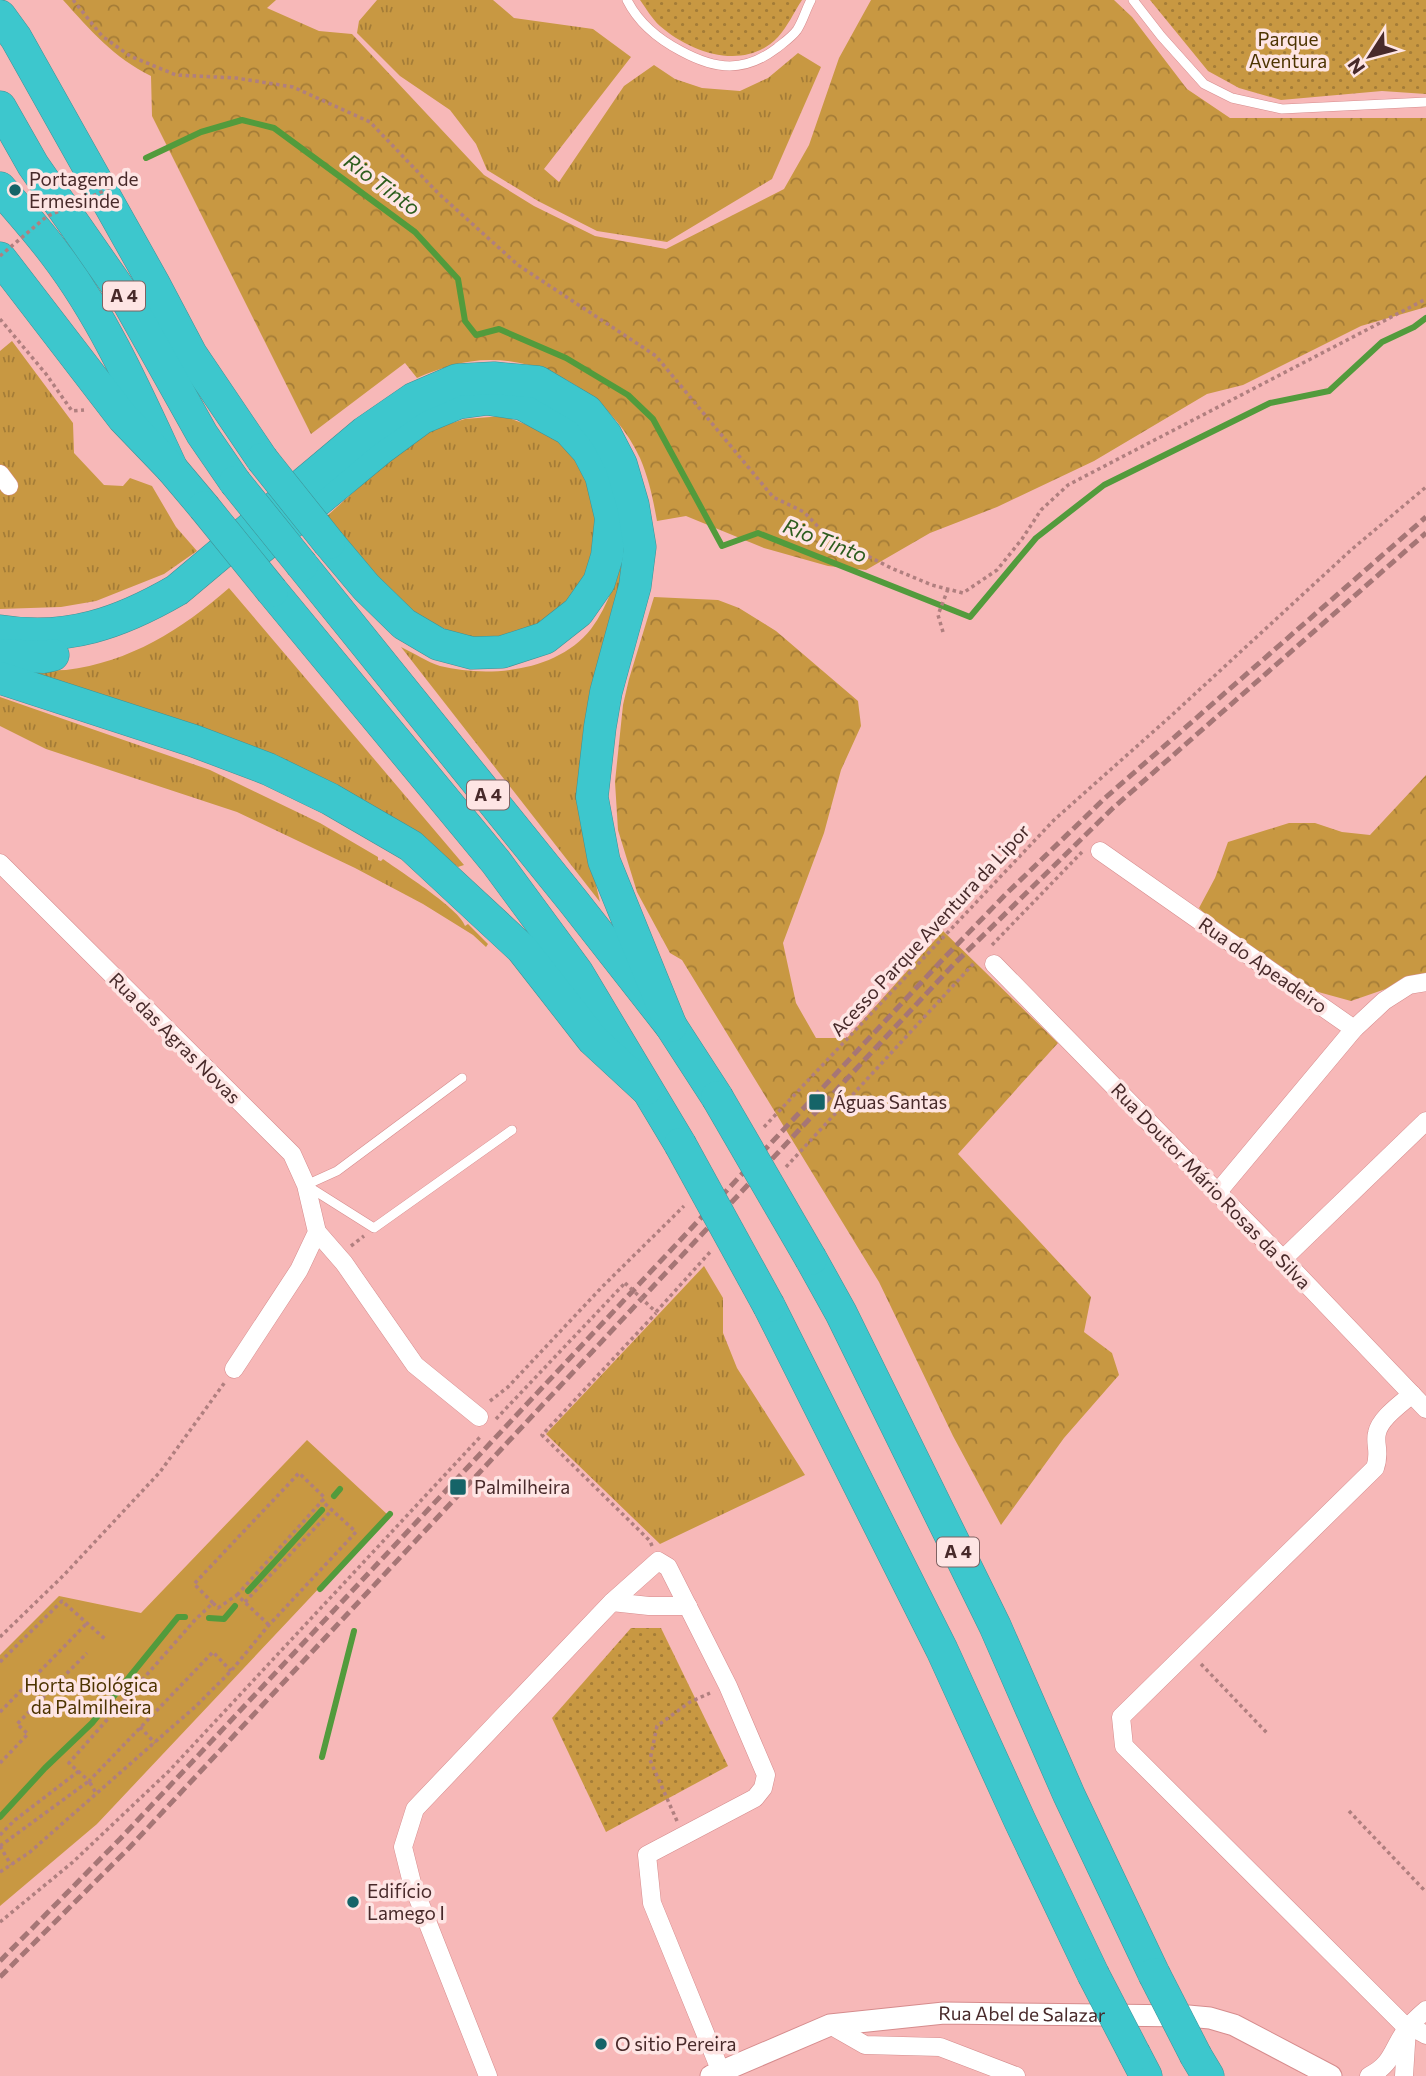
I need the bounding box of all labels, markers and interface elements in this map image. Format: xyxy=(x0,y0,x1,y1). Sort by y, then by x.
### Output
north arrow xyxy=(1335,21,1405,91)
park label: Parque Aventura xyxy=(1249,27,1327,72)
text: N xyxy=(1342,54,1369,79)
water label: Rio Tinto xyxy=(340,148,426,220)
place label: Portagem de Ermesinde xyxy=(29,167,139,212)
marker: Portagem de Ermesinde xyxy=(7,182,23,198)
road number: A 4 xyxy=(103,282,145,310)
water label: Rio Tinto xyxy=(780,512,871,567)
road number: A 4 xyxy=(467,780,509,810)
street label: Acesso Parque Aventura da Lipor xyxy=(825,819,1034,1040)
street label: Rua do Apeadeiro xyxy=(1195,912,1332,1017)
street label: Rua das Agras Novas xyxy=(105,967,246,1108)
street label: Rua Doutor Mário Rosas da Silva xyxy=(1107,1078,1316,1293)
place label: Águas Santas xyxy=(833,1090,947,1113)
marker: Águas Santas xyxy=(807,1092,827,1112)
place label: Palmilheira xyxy=(474,1475,570,1498)
marker: Palmilheira xyxy=(448,1477,468,1497)
road number: A 4 xyxy=(937,1538,979,1567)
park label: Horta Biológica da Palmilheira xyxy=(24,1673,158,1718)
place label: Edifício Lamego I xyxy=(367,1879,445,1924)
marker: Edifício Lamego I xyxy=(345,1894,361,1910)
street label: Rua Abel de Salazar xyxy=(938,2001,1106,2026)
place label: O sitio Pereira xyxy=(615,2032,736,2055)
marker: O sitio Pereira xyxy=(593,2036,609,2052)

